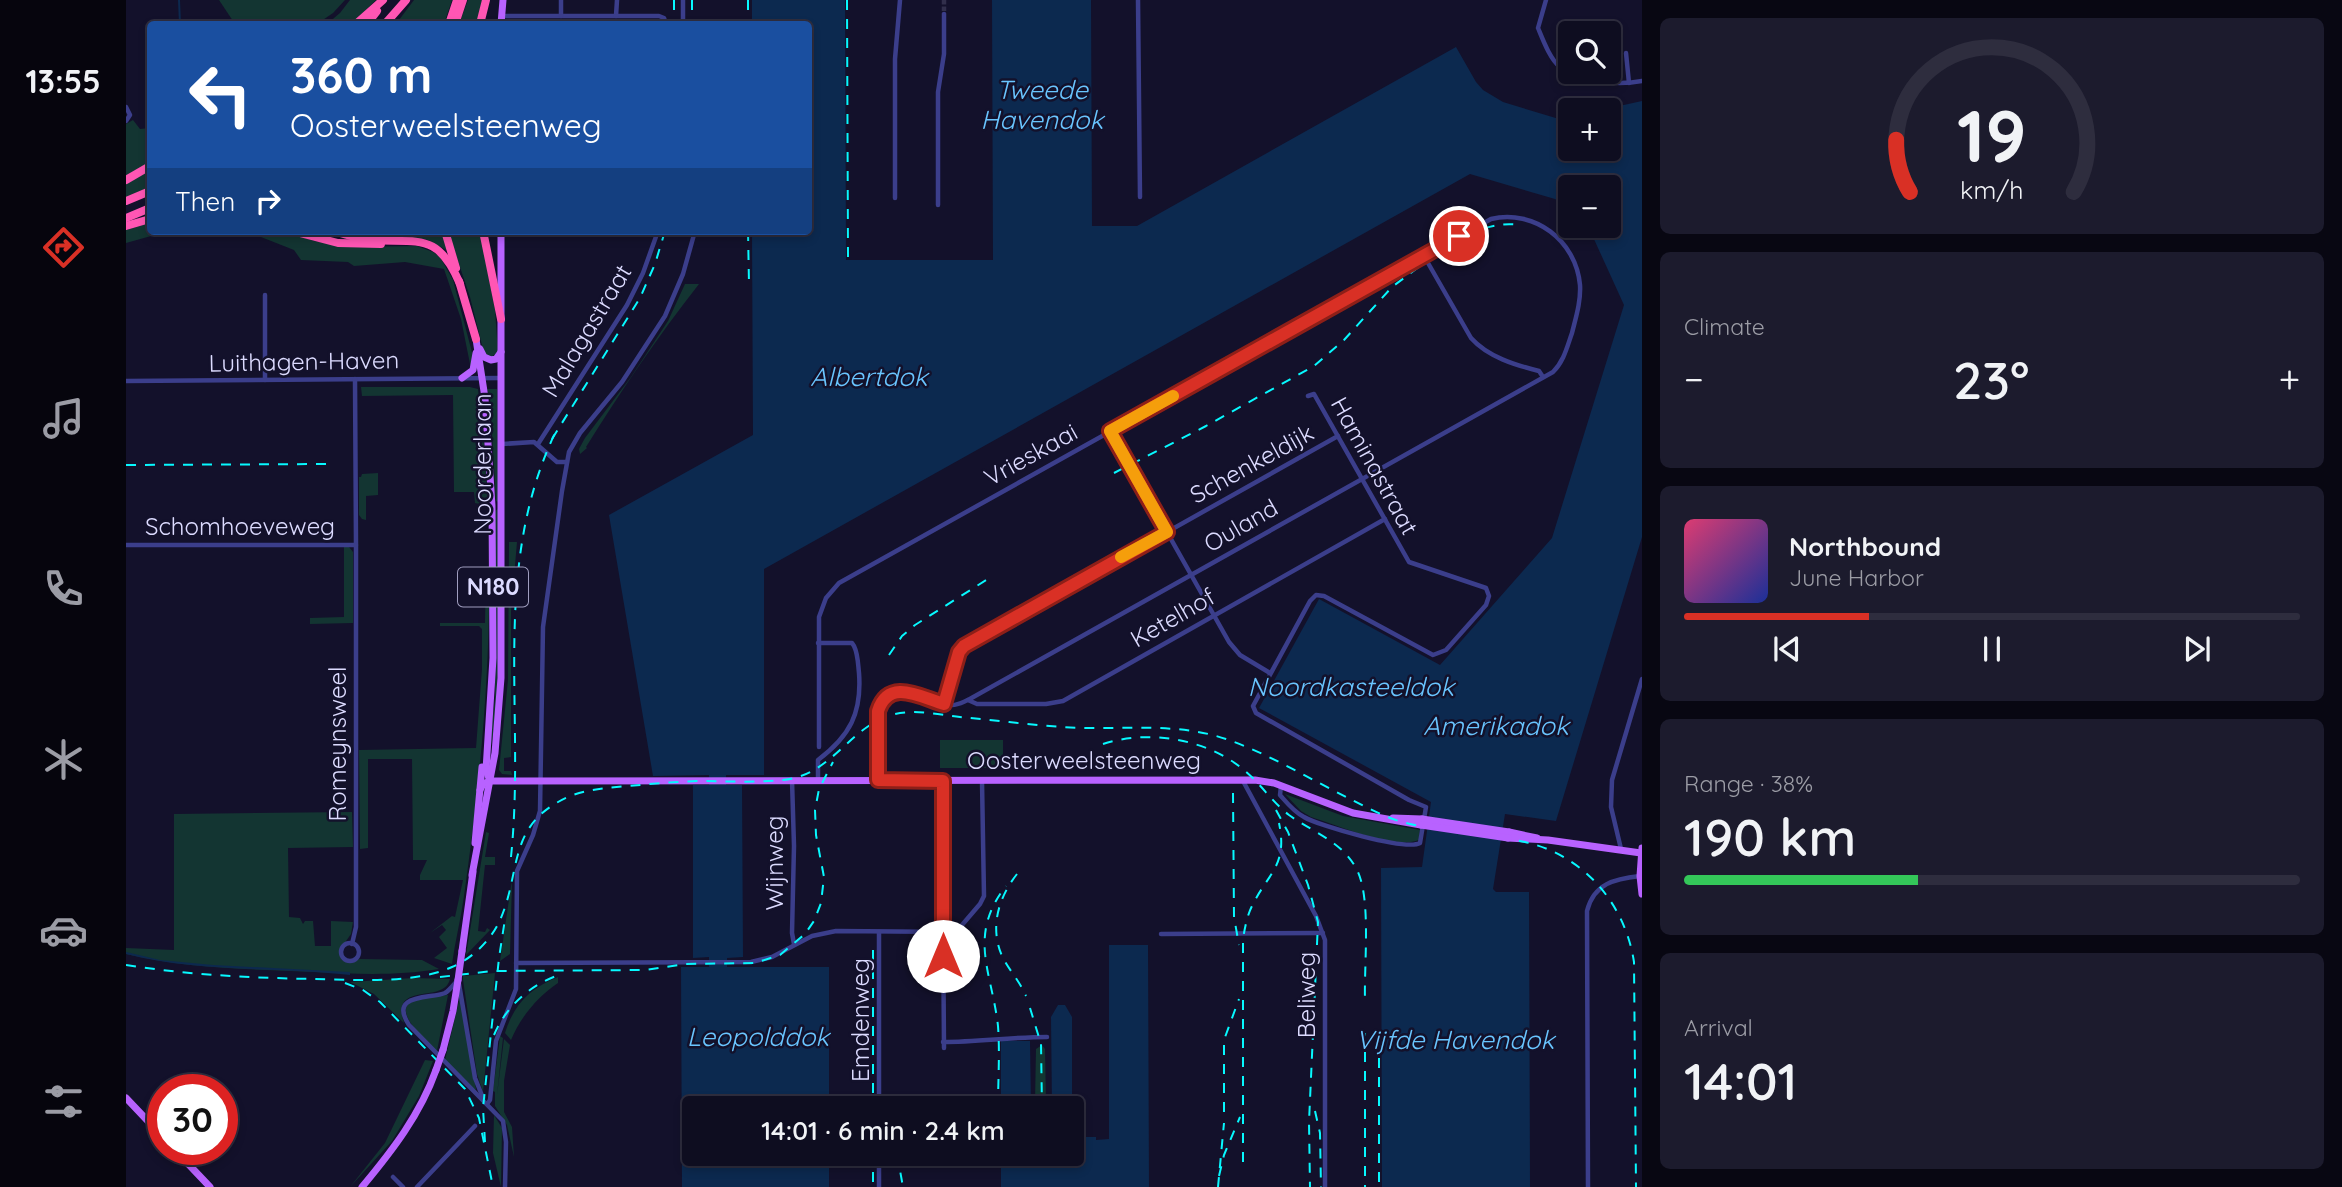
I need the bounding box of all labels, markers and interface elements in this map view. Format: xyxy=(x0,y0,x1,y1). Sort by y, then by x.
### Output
map controls xyxy=(1558,21,1621,238)
button: search xyxy=(1558,21,1621,84)
text: 360 m xyxy=(290,44,432,105)
icon: left xyxy=(175,49,266,140)
text: 13:55 xyxy=(25,61,101,101)
water label: Tweede Havendok xyxy=(981,73,1106,136)
text: 19 xyxy=(1957,89,2027,180)
button: + xyxy=(1558,98,1621,161)
text: Oosterweelsteenweg xyxy=(290,105,602,145)
text: km/h xyxy=(1960,174,2024,205)
button: − xyxy=(1558,175,1621,238)
icon: right xyxy=(249,182,287,220)
text: Then xyxy=(175,185,235,218)
pin xyxy=(1429,206,1489,266)
icon: arrive xyxy=(1440,217,1478,255)
icon: directions xyxy=(39,223,88,272)
street label: Malagastraat xyxy=(535,259,638,402)
text: Climate xyxy=(1684,312,1765,341)
street label: Luithagen-Haven xyxy=(208,344,400,378)
text: 23° xyxy=(1953,347,2029,412)
text: − xyxy=(1684,355,1704,403)
text: + xyxy=(2279,355,2300,403)
water label: Albertdok xyxy=(810,360,930,393)
street label: Haminastraat xyxy=(1325,391,1425,540)
street label: Noorderlaan xyxy=(467,393,497,535)
icon: music xyxy=(39,394,88,443)
street label: Vrieskaai xyxy=(979,416,1082,492)
street label: Schenkeldijk xyxy=(1184,417,1319,509)
street label: Ouland xyxy=(1198,492,1283,558)
street label: Schomhoeveweg xyxy=(145,511,335,541)
text: Northbound xyxy=(1789,530,1941,563)
text: June Harbor xyxy=(1789,563,1924,592)
icon: phone xyxy=(39,564,88,613)
road number: N180 xyxy=(458,568,528,607)
street label: Ketelhof xyxy=(1125,581,1221,653)
icon: previous xyxy=(1768,630,1806,668)
icon: pause xyxy=(1973,630,2011,668)
icon: next xyxy=(2178,630,2216,668)
street label: Romeynsweel xyxy=(322,666,352,822)
water label: Noordkasteeldok xyxy=(1248,670,1456,703)
water label: Amerikadok xyxy=(1423,709,1571,742)
icon: climate xyxy=(39,735,88,784)
street label: Oosterweelsteenweg xyxy=(967,745,1201,775)
text: Range · 38% xyxy=(1684,769,1813,798)
text: 190 km xyxy=(1684,804,1856,869)
street label: Wijnweg xyxy=(759,815,789,911)
icon: car xyxy=(39,906,88,955)
position arrow xyxy=(906,919,980,993)
street label: Beliweg xyxy=(1291,952,1321,1038)
street label: Emdenweg xyxy=(845,958,875,1082)
text: Arrival xyxy=(1684,1013,1753,1042)
water label: Leopolddok xyxy=(687,1020,831,1053)
water label: Vijfde Havendok xyxy=(1356,1023,1556,1056)
text: 14:01 xyxy=(1684,1048,1797,1113)
speed limit sign: 30 xyxy=(147,1074,238,1165)
icon: filters xyxy=(39,1077,88,1126)
text: 14:01 · 6 min · 2.4 km xyxy=(761,1114,1005,1147)

